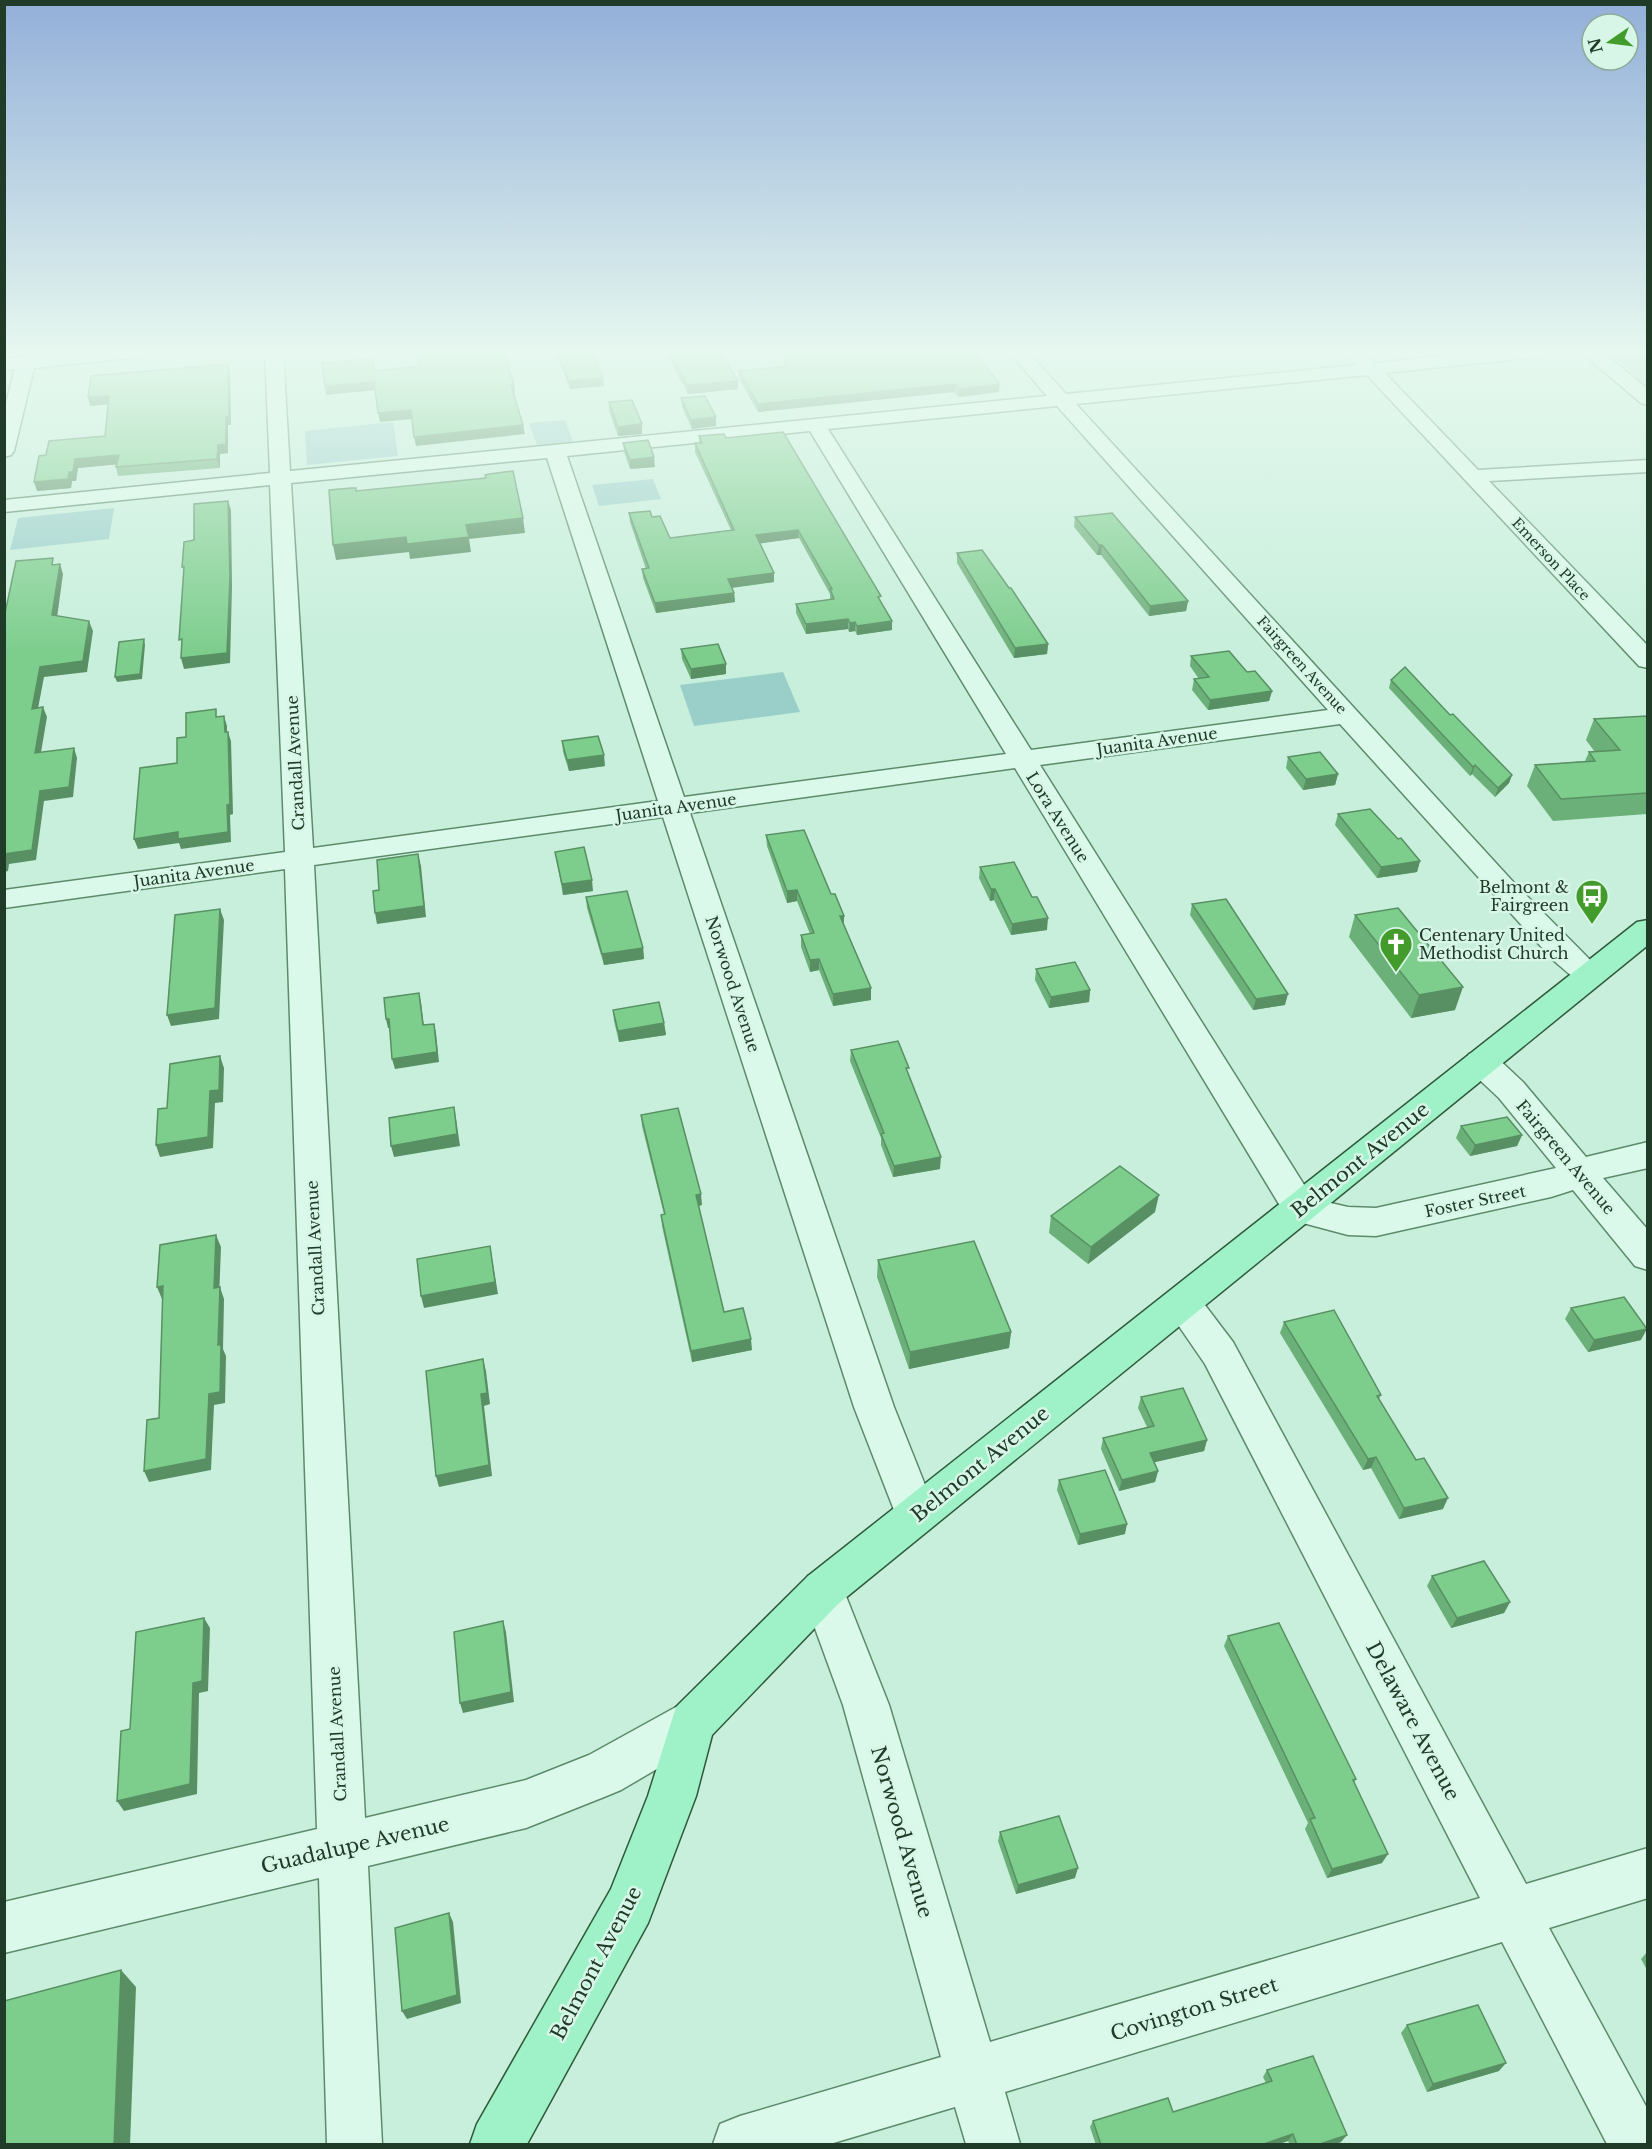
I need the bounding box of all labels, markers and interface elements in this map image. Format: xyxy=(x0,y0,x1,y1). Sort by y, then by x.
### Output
north arrow xyxy=(1580,12,1640,72)
text: N xyxy=(1584,36,1607,55)
street label: Emerson Place xyxy=(1508,514,1594,604)
street label: Fairgreen Avenue xyxy=(1253,612,1351,718)
street label: Crandall Avenue xyxy=(281,695,309,831)
street label: Juanita Avenue xyxy=(1093,723,1219,760)
street label: Lora Avenue xyxy=(1022,768,1094,866)
street label: Juanita Avenue xyxy=(612,789,738,826)
street label: Juanita Avenue xyxy=(130,855,256,892)
place label: Belmont & Fairgreen xyxy=(1479,877,1569,915)
bus stop icon: Belmont & Fairgreen xyxy=(1574,878,1610,925)
street label: Norwood Avenue xyxy=(702,913,764,1055)
place label: Centenary United Methodist Church xyxy=(1419,925,1569,963)
church icon: Centenary United Methodist Church xyxy=(1378,926,1414,973)
street label: Fairgreen Avenue xyxy=(1512,1096,1620,1218)
street label: Belmont Avenue xyxy=(1286,1097,1434,1223)
street label: Crandall Avenue xyxy=(301,1180,329,1316)
street label: Foster Street xyxy=(1423,1181,1527,1221)
street label: Belmont Avenue xyxy=(906,1401,1054,1527)
street label: Delaware Avenue xyxy=(1361,1638,1465,1804)
street label: Crandall Avenue xyxy=(323,1666,351,1802)
street label: Norwood Avenue xyxy=(866,1743,938,1921)
street label: Guadalupe Avenue xyxy=(259,1812,451,1878)
street label: Belmont Avenue xyxy=(545,1882,647,2044)
street label: Covington Street xyxy=(1107,1972,1281,2046)

